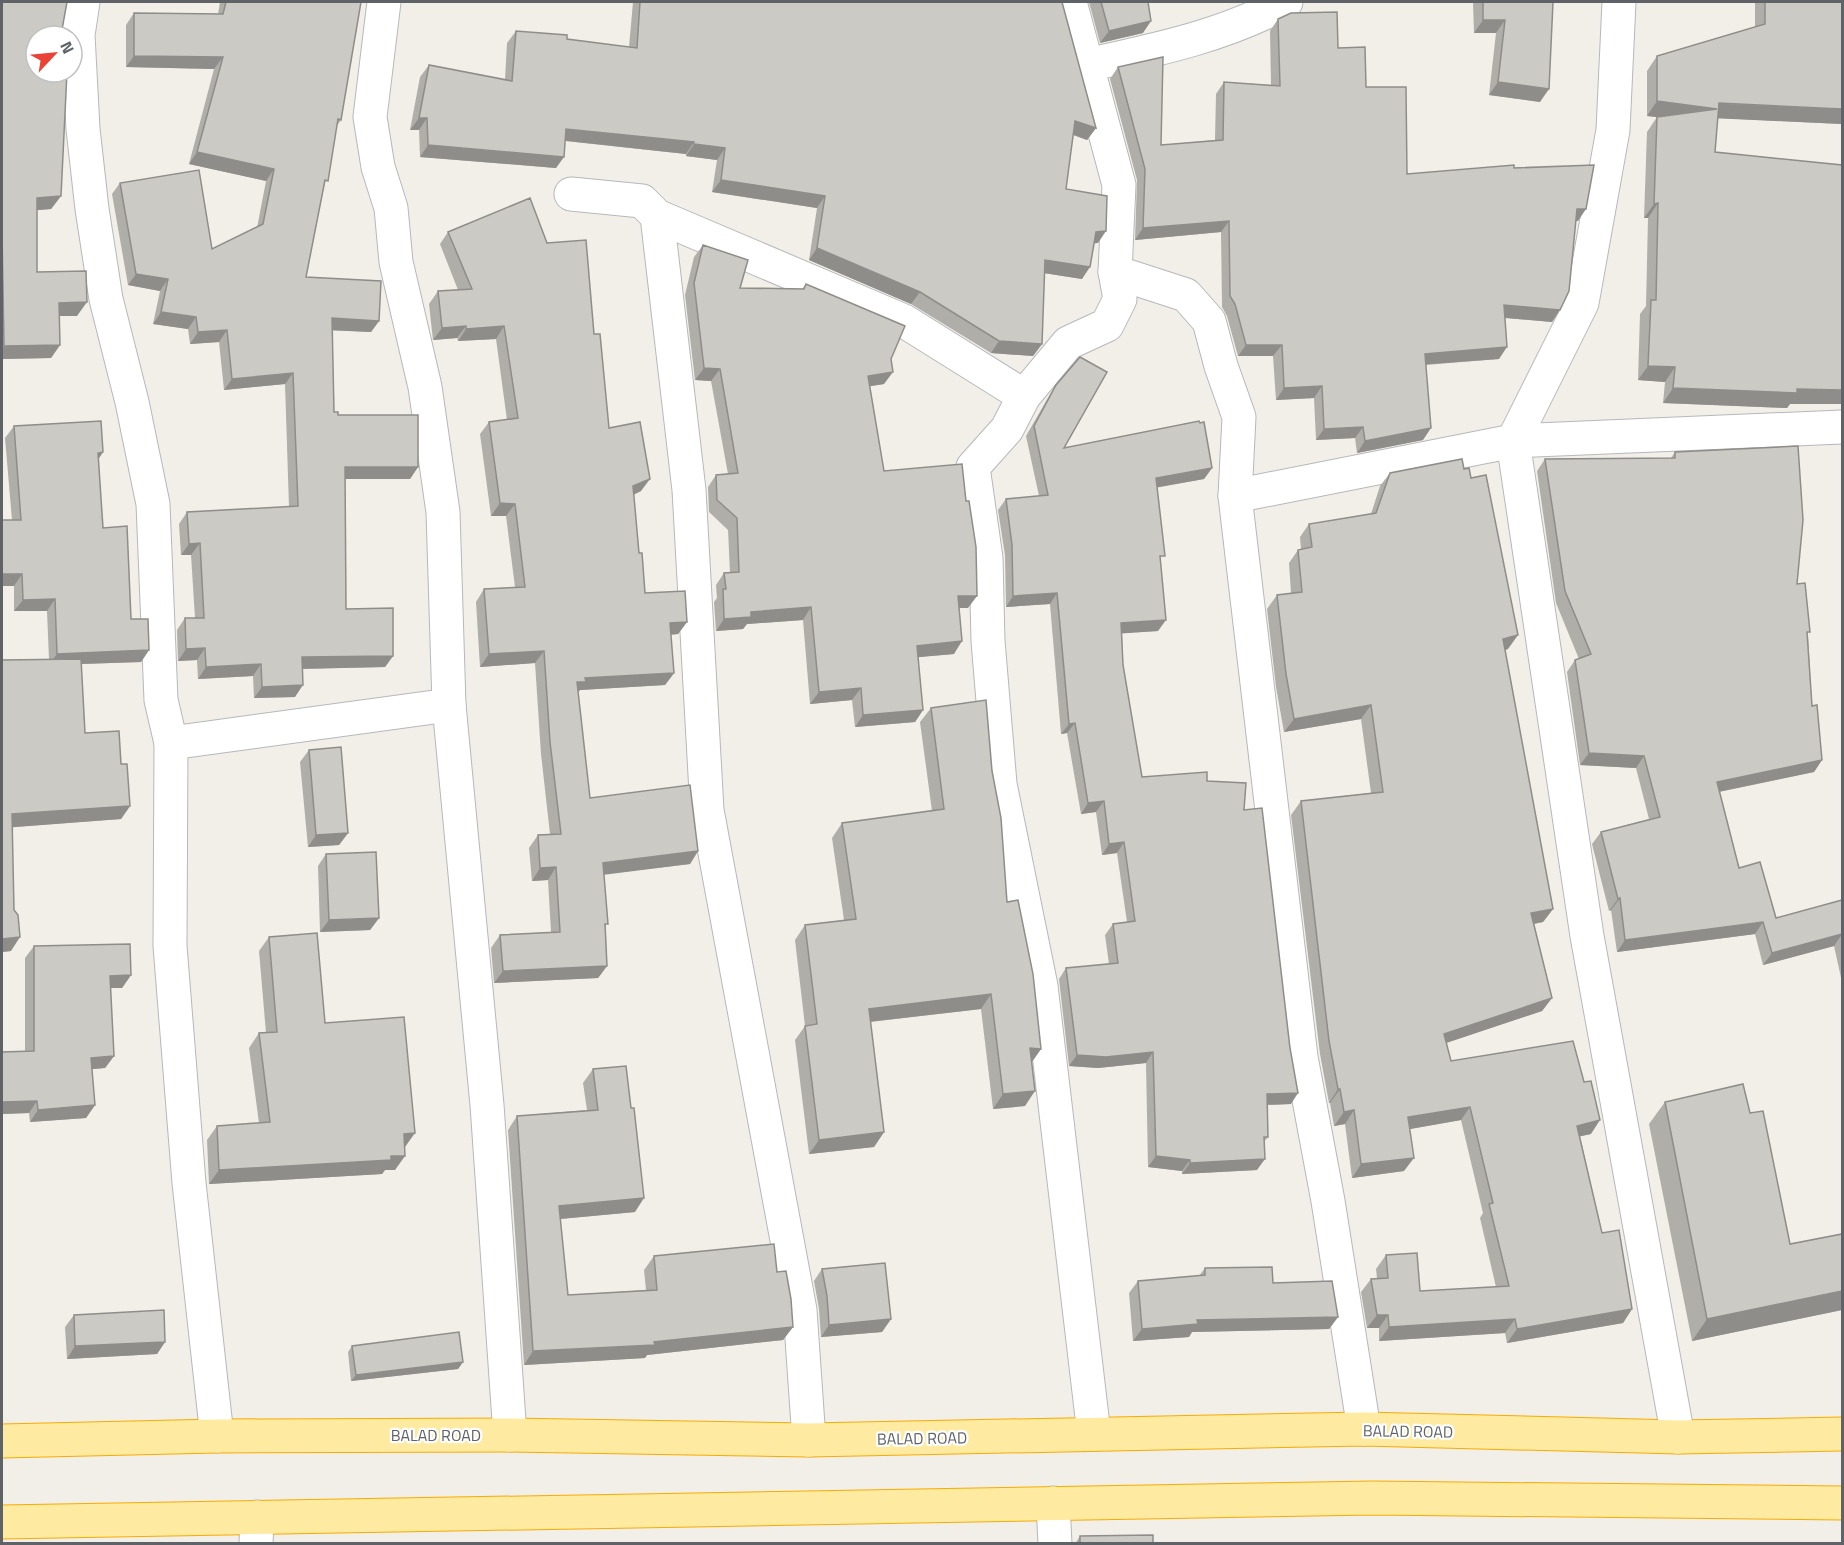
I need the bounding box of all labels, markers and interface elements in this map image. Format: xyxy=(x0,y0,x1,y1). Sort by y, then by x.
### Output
north arrow xyxy=(24,24,84,84)
text: N xyxy=(54,37,81,58)
street label: BALAD ROAD xyxy=(1363,1418,1453,1444)
street label: BALAD ROAD xyxy=(391,1423,481,1447)
street label: BALAD ROAD xyxy=(877,1425,967,1451)

